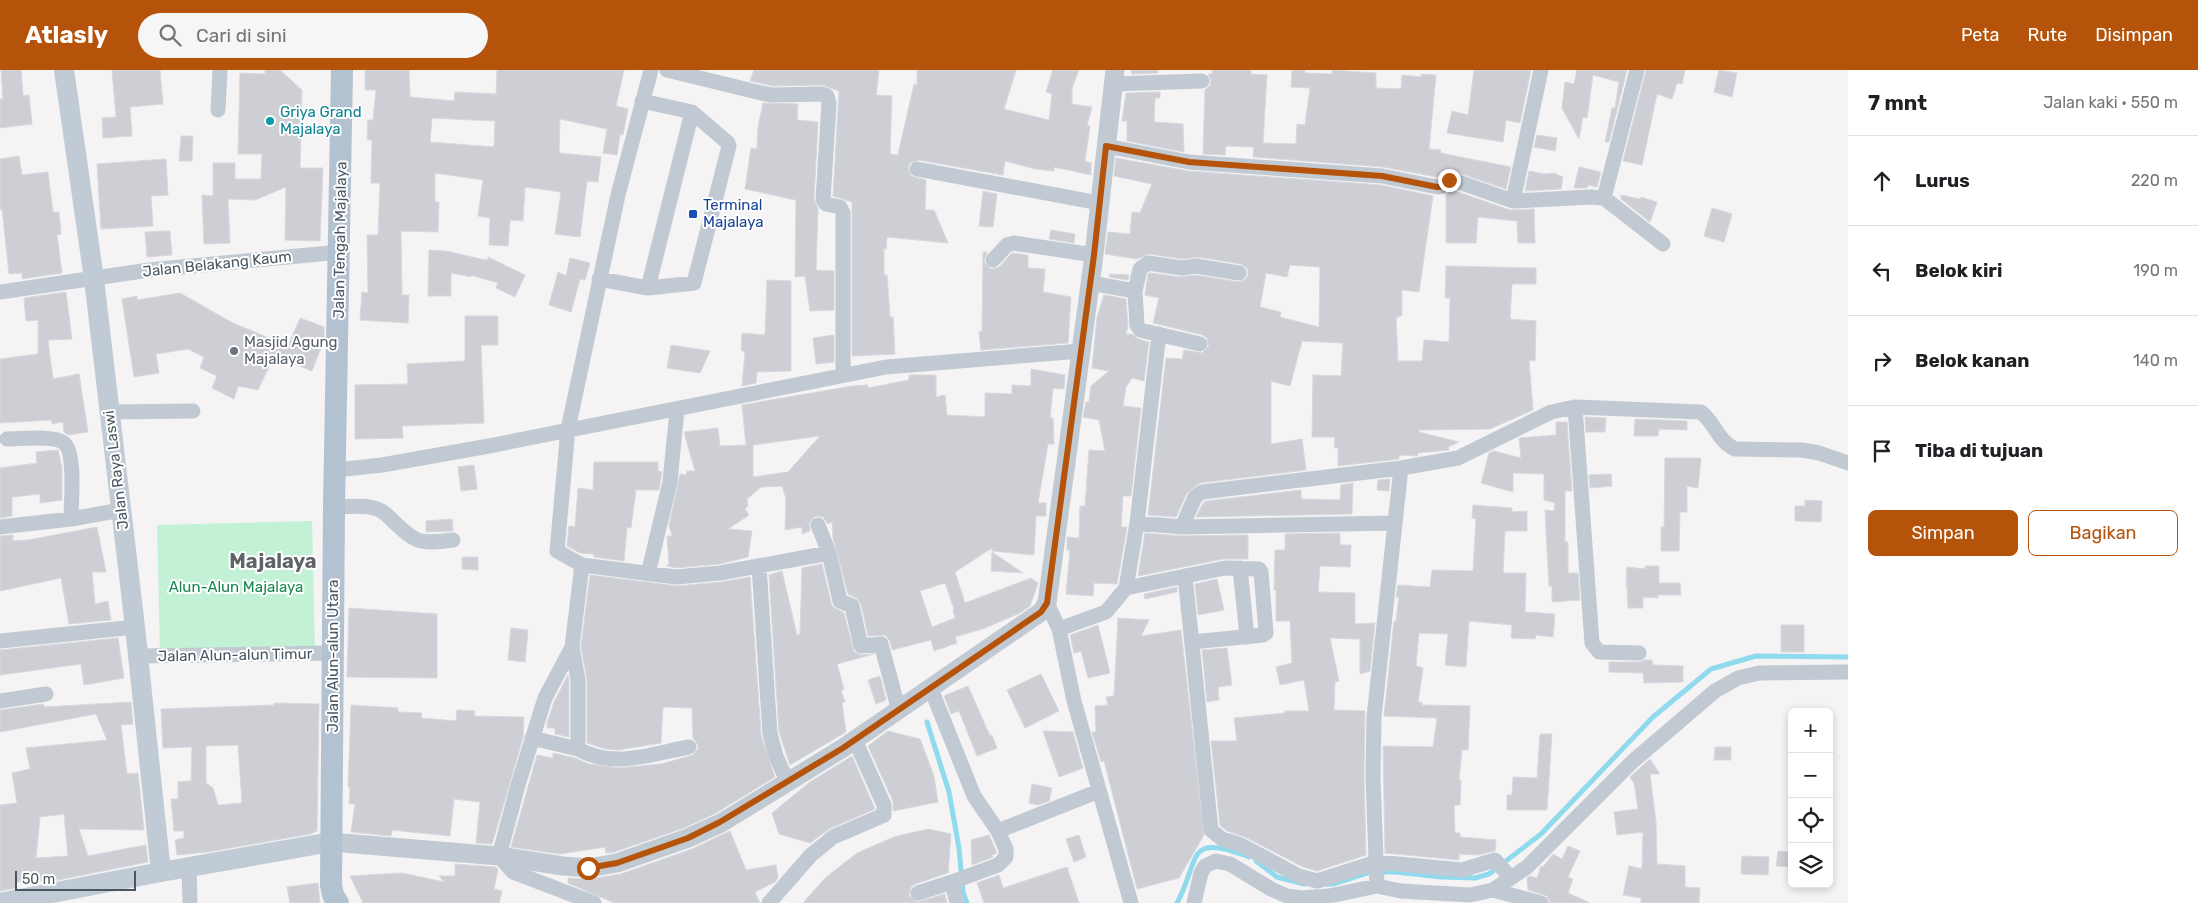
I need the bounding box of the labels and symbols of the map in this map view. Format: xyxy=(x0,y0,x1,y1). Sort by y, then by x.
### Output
place label: Griya Grand Majalaya xyxy=(280,103,362,138)
marker: Griya Grand Majalaya xyxy=(264,115,276,127)
street label: Jalan Tengah Majalaya xyxy=(330,161,350,319)
route end xyxy=(1438,169,1461,192)
place label: Terminal Majalaya xyxy=(703,196,763,231)
marker: Terminal Majalaya xyxy=(687,208,699,220)
street label: Jalan Belakang Kaum xyxy=(142,247,292,281)
place label: Masjid Agung Majalaya xyxy=(244,333,337,368)
marker: Masjid Agung Majalaya xyxy=(228,345,240,357)
street label: Jalan Raya Laswi xyxy=(100,409,132,531)
district label: Majalaya xyxy=(229,549,317,573)
park label: Alun-Alun Majalaya xyxy=(169,578,303,596)
street label: Jalan Alun-alun Utara xyxy=(324,579,342,733)
street label: Jalan Alun-alun Timur xyxy=(158,645,313,665)
route start xyxy=(577,857,600,880)
scale bar xyxy=(15,868,136,891)

